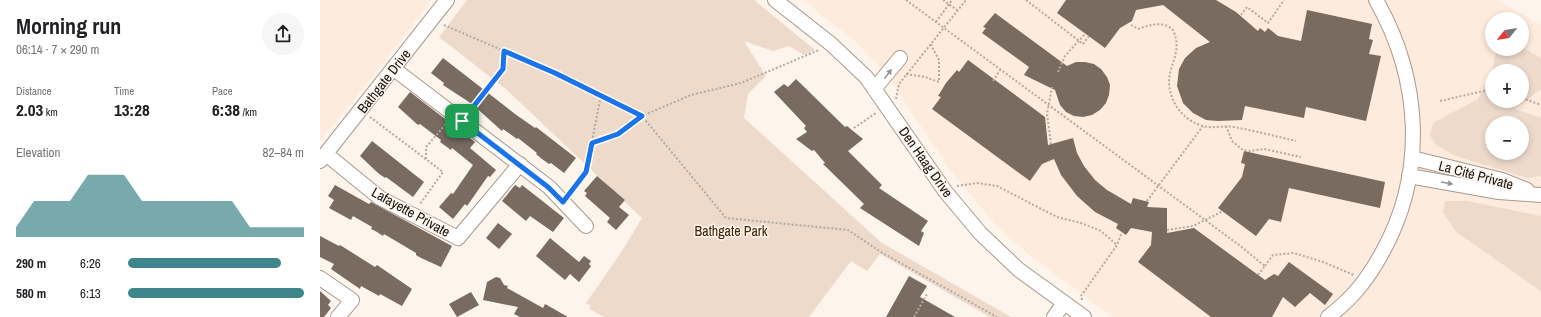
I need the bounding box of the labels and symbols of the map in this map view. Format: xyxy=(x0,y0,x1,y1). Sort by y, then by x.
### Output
north arrow xyxy=(1485,12,1529,56)
street label: Bathgate Drive xyxy=(353,45,415,117)
one-way arrow xyxy=(884,68,892,79)
pin xyxy=(445,104,479,138)
street label: Den Haag Drive xyxy=(895,123,957,201)
street label: La Cité Private xyxy=(1437,156,1515,194)
one-way arrow xyxy=(1441,180,1453,186)
street label: Lafayette Private xyxy=(369,183,453,241)
park label: Bathgate Park xyxy=(695,222,768,240)

